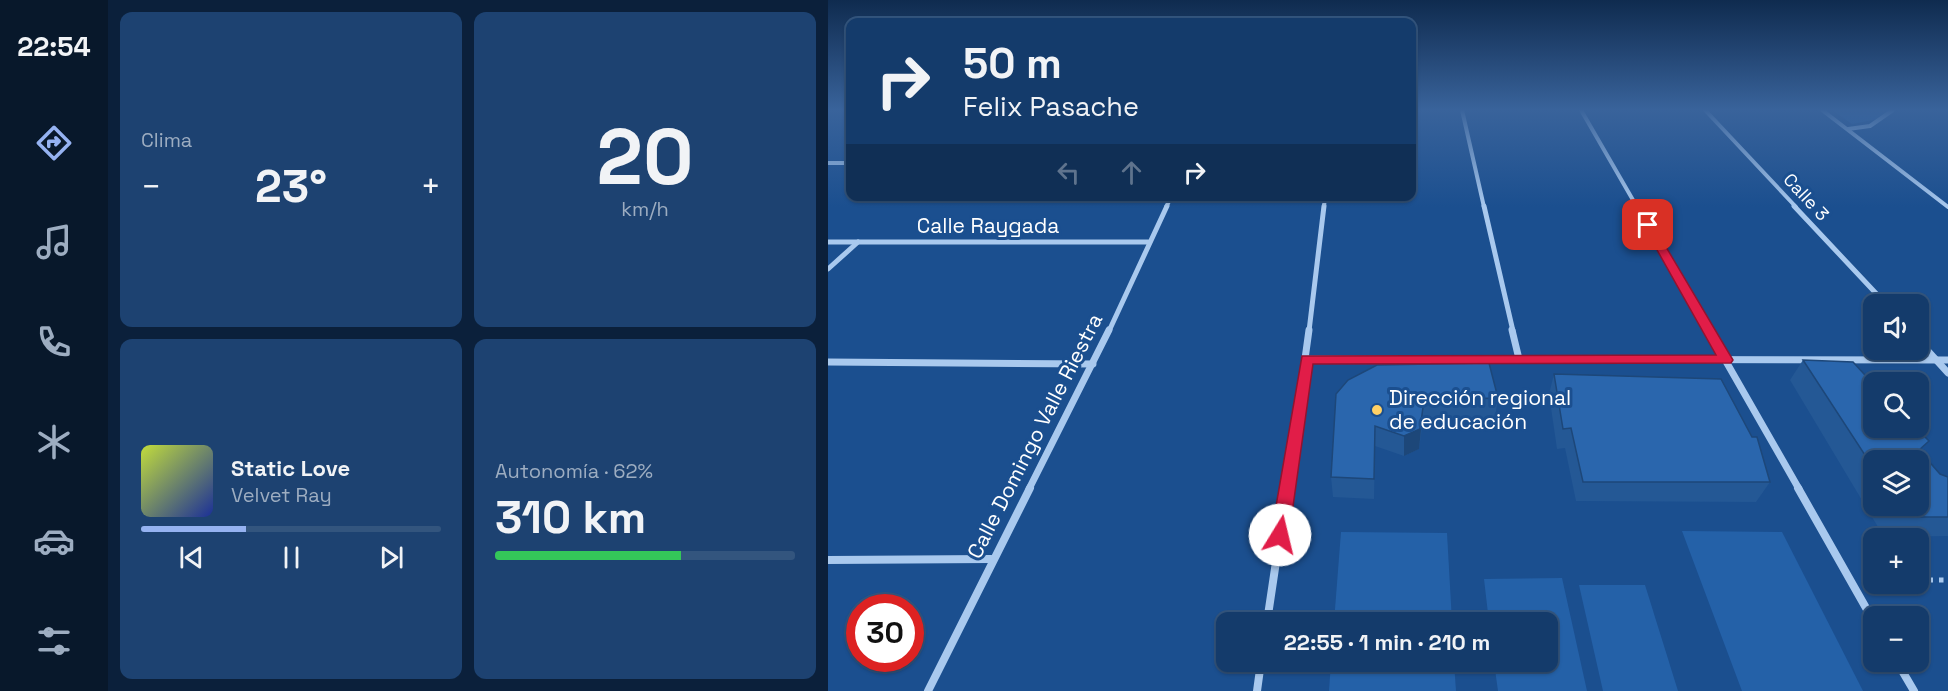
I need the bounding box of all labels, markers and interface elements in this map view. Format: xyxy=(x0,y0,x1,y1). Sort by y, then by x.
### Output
text: 22:54 xyxy=(17,29,91,64)
text: 50 m xyxy=(963,37,1062,90)
icon: right xyxy=(864,42,942,120)
text: Felix Pasache xyxy=(963,89,1139,124)
text: 20 xyxy=(597,107,693,207)
icon: directions xyxy=(33,122,75,164)
text: Clima xyxy=(141,127,192,153)
icon: left xyxy=(1052,156,1085,189)
icon: ahead xyxy=(1115,156,1148,189)
icon: right xyxy=(1178,156,1211,189)
text: 23° xyxy=(255,158,327,215)
text: − xyxy=(141,166,161,208)
text: + xyxy=(421,166,441,208)
street label: Calle 3 xyxy=(1779,168,1834,225)
text: km/h xyxy=(621,196,669,222)
pin xyxy=(1622,199,1673,250)
icon: arrive xyxy=(1631,208,1664,241)
street label: Calle Raygada xyxy=(917,212,1059,239)
icon: music xyxy=(33,221,75,263)
map controls xyxy=(1863,294,1929,672)
button: sound xyxy=(1863,294,1929,360)
street label: Calle Domingo Valle Riestra xyxy=(961,309,1108,563)
icon: phone xyxy=(33,321,75,363)
button: search xyxy=(1863,372,1929,438)
place label: Dirección regional de educación xyxy=(1389,384,1571,435)
marker: Dirección regional de educación xyxy=(1370,403,1384,417)
icon: climate xyxy=(33,421,75,463)
button: layers xyxy=(1863,450,1929,516)
text: Static Love xyxy=(231,454,350,482)
text: Autonomía · 62% xyxy=(495,458,653,484)
text: Velvet Ray xyxy=(231,482,332,508)
text: 310 km xyxy=(495,489,646,546)
position arrow xyxy=(1248,503,1312,567)
icon: car xyxy=(33,520,75,562)
button: + xyxy=(1863,528,1929,594)
icon: previous xyxy=(175,541,208,574)
icon: pause xyxy=(275,541,308,574)
icon: next xyxy=(375,541,408,574)
speed limit sign: 30 xyxy=(846,594,924,672)
button: − xyxy=(1863,606,1929,672)
icon: filters xyxy=(33,620,75,662)
text: 22:55 · 1 min · 210 m xyxy=(1284,628,1490,656)

